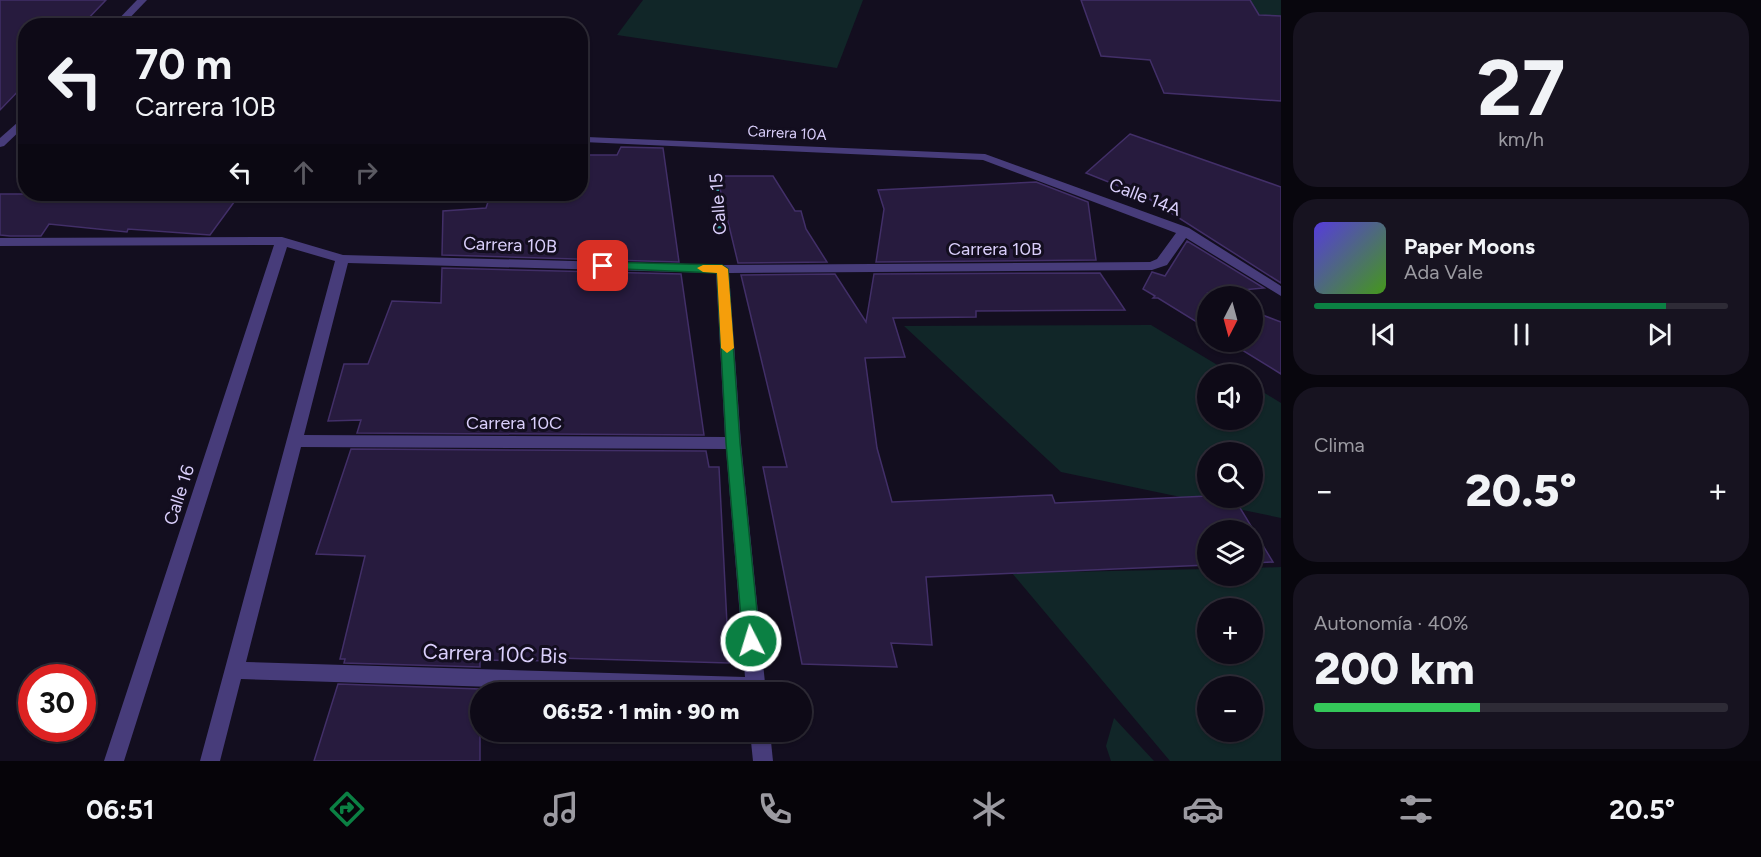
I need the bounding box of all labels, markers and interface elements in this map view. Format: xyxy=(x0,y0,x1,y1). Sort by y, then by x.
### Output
text: 70 m xyxy=(135,39,232,90)
text: 27 xyxy=(1477,41,1565,135)
icon: left xyxy=(36,42,114,120)
text: Carrera 10B xyxy=(135,90,276,123)
street label: Carrera 10A xyxy=(747,122,827,144)
text: km/h xyxy=(1498,127,1544,151)
icon: left xyxy=(224,156,257,189)
icon: ahead xyxy=(287,156,320,189)
icon: right xyxy=(350,156,383,189)
street label: Calle 15 xyxy=(705,172,731,236)
street label: Calle 14A xyxy=(1106,173,1184,221)
street label: Carrera 10B xyxy=(463,232,557,258)
text: Paper Moons xyxy=(1404,233,1535,260)
street label: Carrera 10B xyxy=(948,238,1042,260)
pin xyxy=(577,240,628,291)
icon: arrive xyxy=(586,249,619,282)
text: Ada Vale xyxy=(1404,260,1483,284)
north arrow xyxy=(1197,286,1263,352)
map controls xyxy=(1197,286,1263,742)
icon: previous xyxy=(1367,318,1400,351)
icon: pause xyxy=(1505,318,1538,351)
icon: next xyxy=(1643,318,1676,351)
button: sound xyxy=(1197,364,1263,430)
street label: Carrera 10C xyxy=(466,412,562,434)
text: Clima xyxy=(1314,433,1365,457)
button: search xyxy=(1197,442,1263,508)
street label: Calle 16 xyxy=(159,462,199,528)
text: 20.5° xyxy=(1465,463,1577,517)
text: − xyxy=(1314,471,1335,510)
text: + xyxy=(1707,471,1728,510)
button: layers xyxy=(1197,520,1263,586)
button: + xyxy=(1197,598,1263,664)
position arrow xyxy=(719,609,783,673)
text: Autonomía · 40% xyxy=(1314,611,1468,635)
street label: Carrera 10C Bis xyxy=(422,638,568,669)
text: 200 km xyxy=(1314,641,1475,695)
speed limit sign: 30 xyxy=(18,664,96,742)
button: − xyxy=(1197,676,1263,742)
text: 06:52 · 1 min · 90 m xyxy=(543,698,739,725)
icon: directions xyxy=(326,788,368,830)
icon: music xyxy=(540,788,582,830)
icon: phone xyxy=(754,788,796,830)
icon: climate xyxy=(968,788,1010,830)
icon: car xyxy=(1182,788,1224,830)
icon: filters xyxy=(1395,788,1437,830)
text: 06:51 xyxy=(86,793,154,826)
text: 20.5° xyxy=(1609,793,1675,826)

